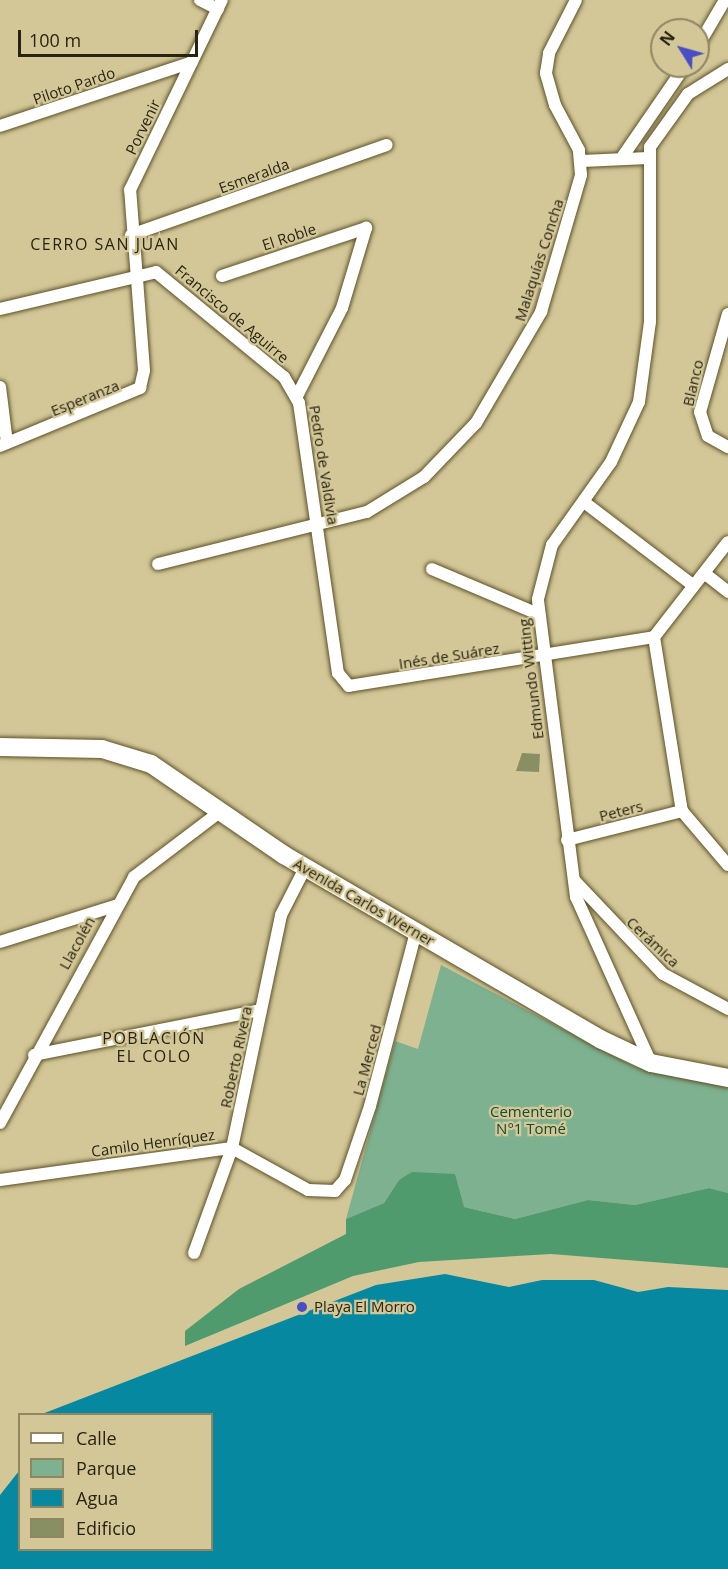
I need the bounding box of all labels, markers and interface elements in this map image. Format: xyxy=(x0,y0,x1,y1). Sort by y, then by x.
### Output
scale bar xyxy=(21,18,201,56)
north arrow xyxy=(650,18,710,78)
text: N xyxy=(655,27,680,50)
text: 100 m xyxy=(29,28,81,52)
street label: Piloto Pardo xyxy=(31,64,117,108)
street label: Porvenir xyxy=(122,96,164,158)
street label: Esmeralda xyxy=(216,155,292,197)
street label: Malaquías Concha xyxy=(511,196,567,324)
street label: El Roble xyxy=(260,220,318,254)
district label: CERRO SAN JUAN xyxy=(30,234,180,254)
street label: Francisco de Aguirre xyxy=(172,261,292,367)
street label: Blanco xyxy=(679,358,707,408)
street label: Esperanza xyxy=(48,376,122,420)
street label: Pedro de Valdivia xyxy=(306,404,342,526)
street label: Edmundo Witting xyxy=(515,618,547,740)
street label: Inés de Suárez xyxy=(397,639,501,673)
street label: Peters xyxy=(597,797,645,825)
street label: Avenida Carlos Werner xyxy=(290,854,438,950)
street label: Llacolén xyxy=(55,913,99,973)
street label: Cerámica xyxy=(623,913,683,971)
street label: Roberto Rivera xyxy=(216,1004,256,1110)
street label: La Merced xyxy=(349,1022,385,1098)
district label: POBLACIÓN EL COLO xyxy=(102,1028,206,1066)
park label: Cementerio N°1 Tomé xyxy=(490,1102,572,1137)
street label: Camilo Henríquez xyxy=(90,1125,216,1161)
place label: Playa El Morro xyxy=(314,1298,415,1316)
marker: Playa El Morro xyxy=(295,1300,309,1314)
legend xyxy=(18,1413,213,1551)
text: Calle xyxy=(76,1426,117,1450)
text: Parque xyxy=(76,1456,136,1480)
text: Agua xyxy=(76,1486,118,1510)
text: Edificio xyxy=(76,1516,136,1540)

